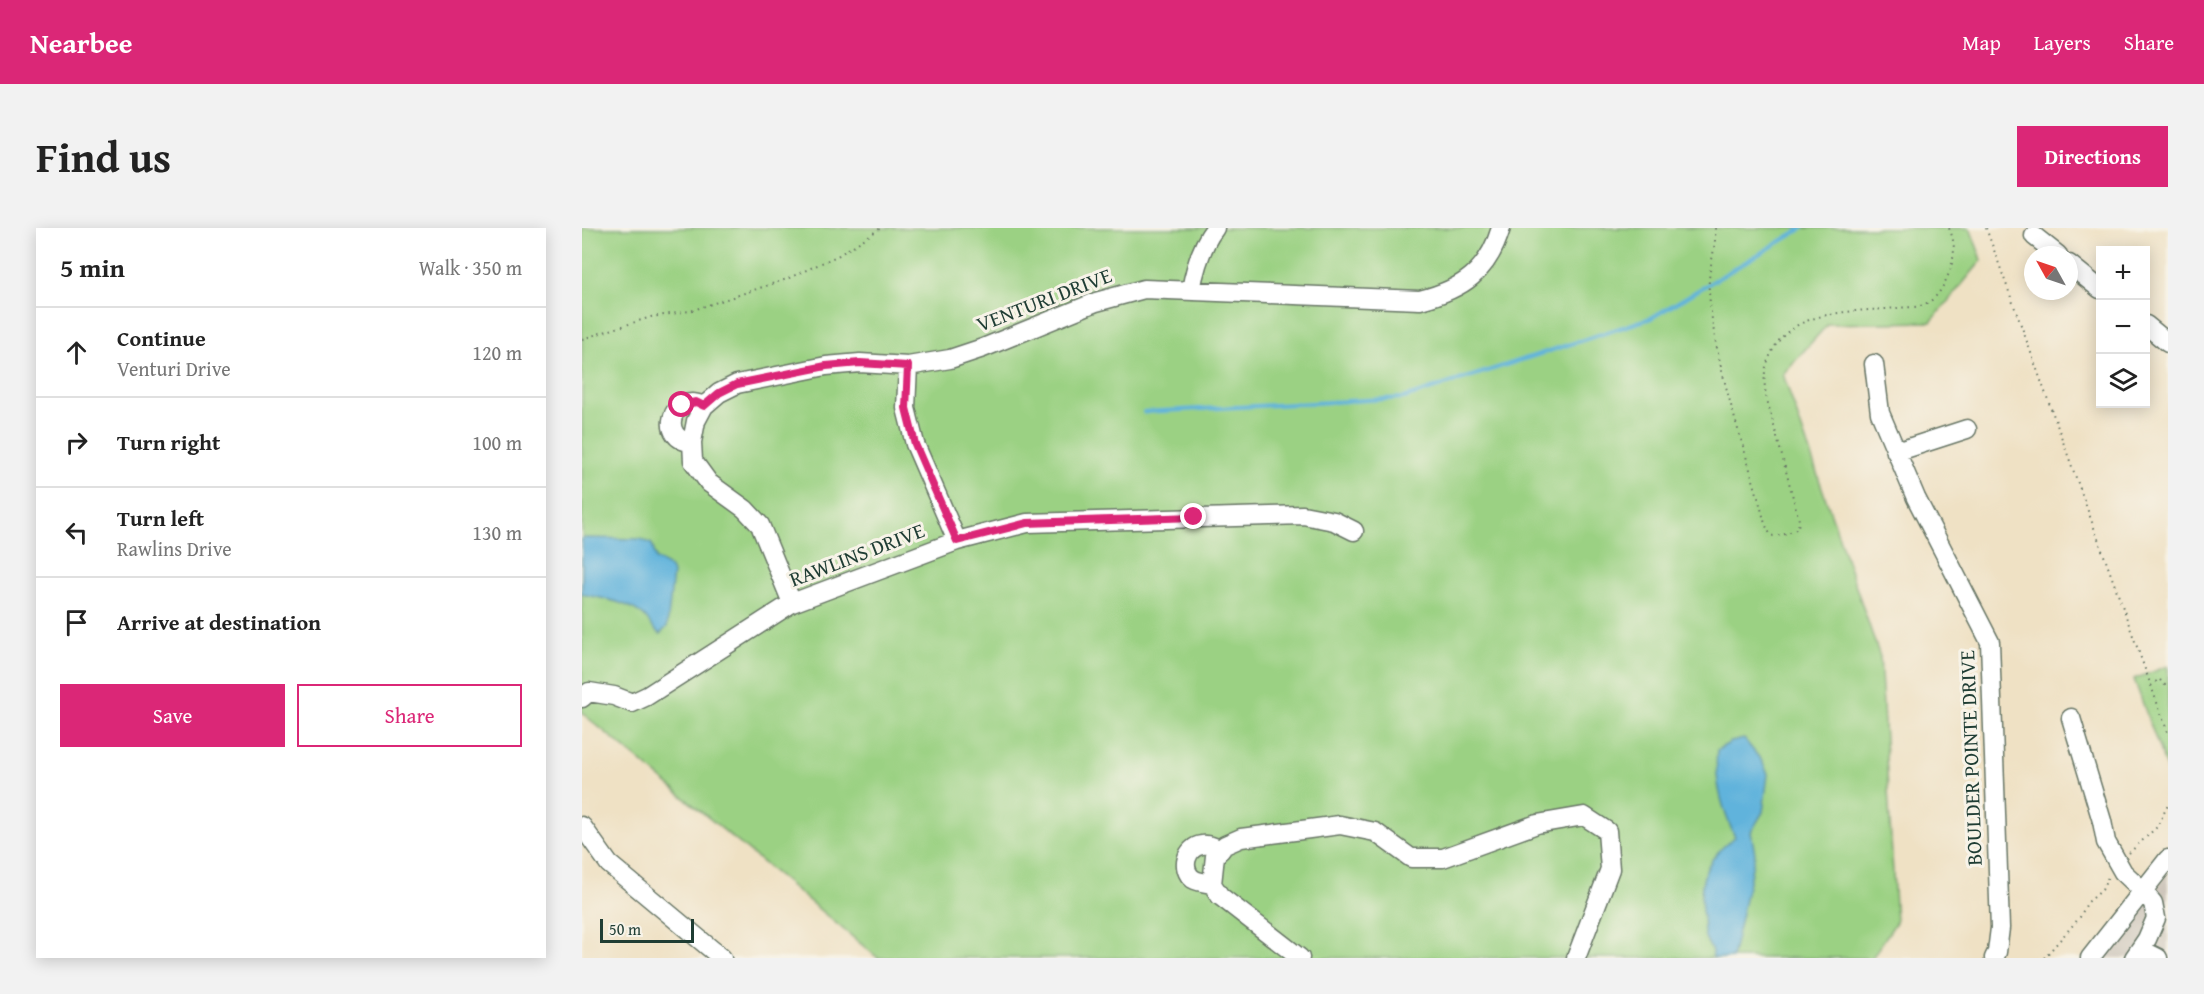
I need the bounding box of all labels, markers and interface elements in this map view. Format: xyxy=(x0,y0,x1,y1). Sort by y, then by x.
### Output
text: Nearbee xyxy=(30,22,133,63)
text: Map xyxy=(1962,27,2001,58)
text: Layers xyxy=(2034,27,2091,58)
text: Share xyxy=(2124,27,2174,58)
text: Find us xyxy=(36,126,171,187)
button: Directions xyxy=(2017,126,2168,187)
north arrow xyxy=(2024,246,2078,300)
map controls xyxy=(2096,246,2150,408)
button: + xyxy=(2096,246,2150,300)
text: 5 min xyxy=(60,248,125,287)
text: Walk · 350 m xyxy=(419,253,522,282)
street label: VENTURI DRIVE xyxy=(972,259,1116,340)
button: − xyxy=(2096,300,2150,354)
text: Continue xyxy=(117,322,206,354)
icon: ahead xyxy=(60,336,93,369)
text: 120 m xyxy=(472,338,522,367)
text: Venturi Drive xyxy=(117,354,231,383)
button: layers xyxy=(2096,354,2150,408)
route start xyxy=(668,391,694,417)
icon: right xyxy=(60,426,93,459)
text: Turn right xyxy=(117,426,220,458)
text: 100 m xyxy=(472,428,522,457)
text: Turn left xyxy=(117,502,204,534)
route end xyxy=(1180,503,1206,529)
street label: RAWLINS DRIVE xyxy=(785,514,929,595)
icon: left xyxy=(60,516,93,549)
text: 130 m xyxy=(472,518,522,547)
text: Rawlins Drive xyxy=(117,534,232,563)
icon: arrive xyxy=(60,606,93,639)
text: Arrive at destination xyxy=(117,606,321,638)
street label: BOULDER POINTE DRIVE xyxy=(1951,649,1990,866)
button: Save xyxy=(60,684,285,747)
button: Share xyxy=(297,684,522,747)
scale bar xyxy=(600,916,694,944)
text: 50 m xyxy=(609,917,641,941)

